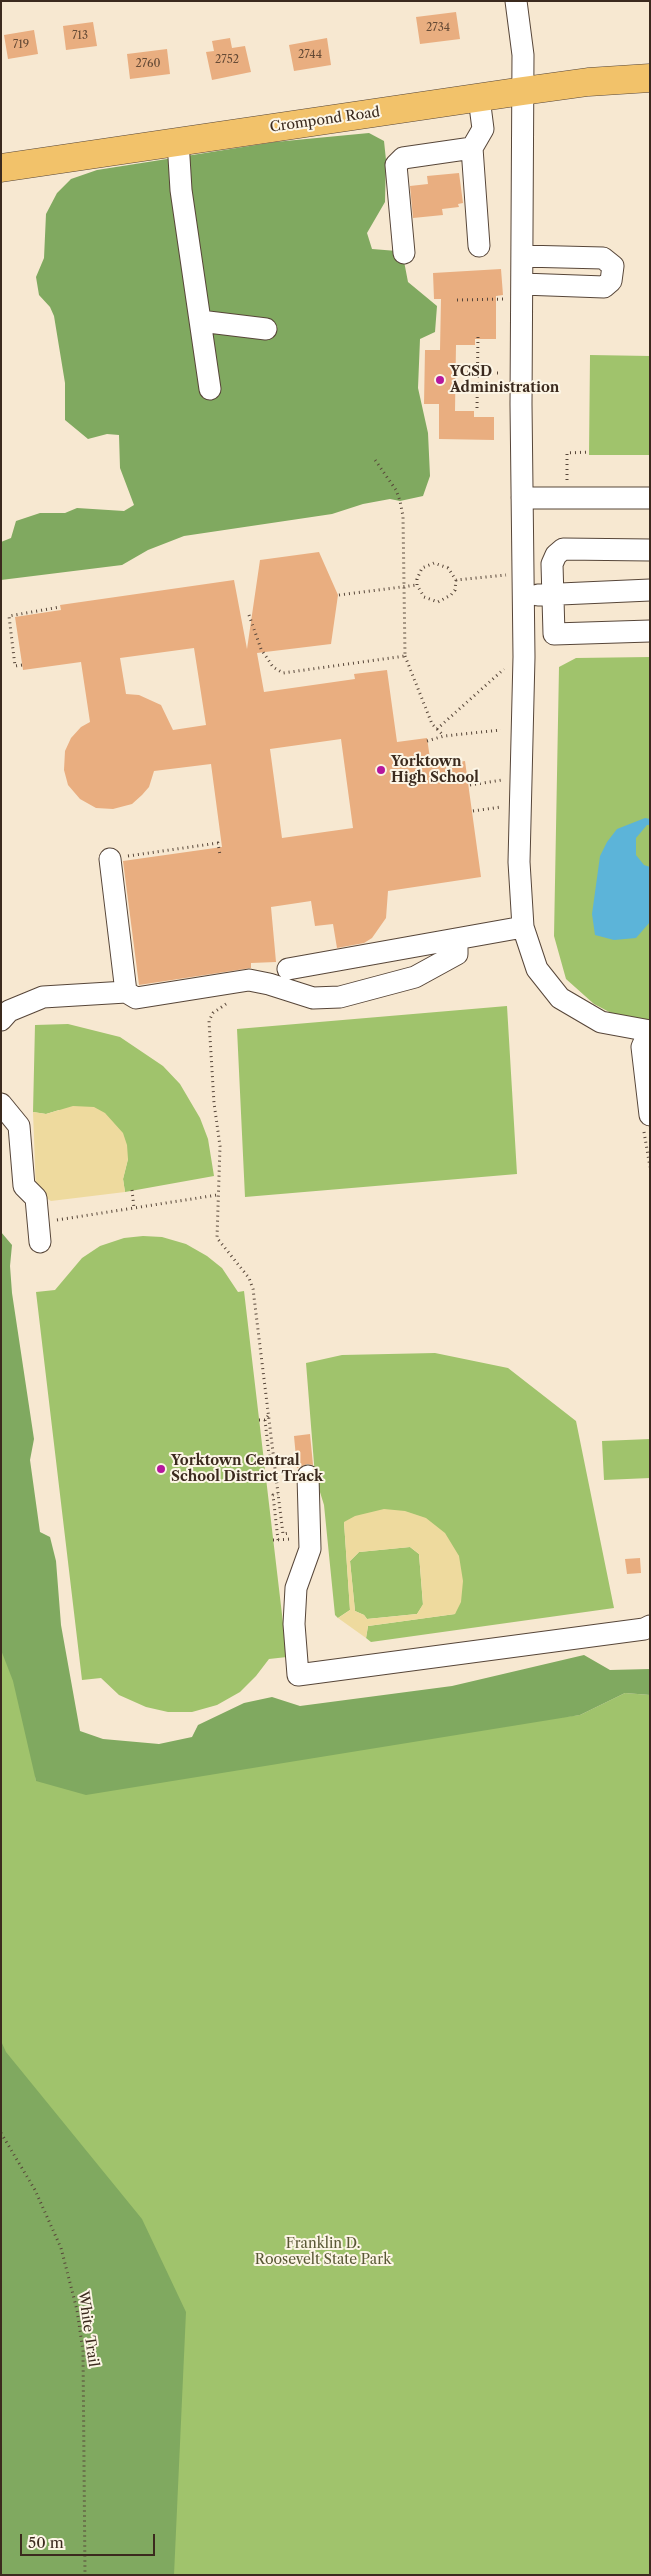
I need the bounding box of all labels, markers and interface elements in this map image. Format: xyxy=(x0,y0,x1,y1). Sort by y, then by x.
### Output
house number: 2734 xyxy=(426,21,450,35)
house number: 713 xyxy=(72,29,88,43)
house number: 719 xyxy=(13,38,29,52)
house number: 2744 xyxy=(298,48,322,62)
house number: 2752 xyxy=(215,53,239,67)
house number: 2760 xyxy=(136,57,160,71)
street label: Crompond Road xyxy=(269,104,381,136)
place label: YCSD Administration xyxy=(450,364,559,397)
marker: YCSD Administration xyxy=(434,374,446,386)
place label: Yorktown High School xyxy=(391,754,479,786)
marker: Yorktown High School xyxy=(375,764,387,776)
place label: Yorktown Central School District Track xyxy=(171,1453,323,1485)
marker: Yorktown Central School District Track xyxy=(155,1463,167,1475)
park label: Franklin D. Roosevelt State Park xyxy=(255,2236,391,2268)
street label: White Trail xyxy=(74,2290,102,2368)
scale bar xyxy=(22,2524,158,2556)
text: 50 m xyxy=(28,2533,64,2552)

